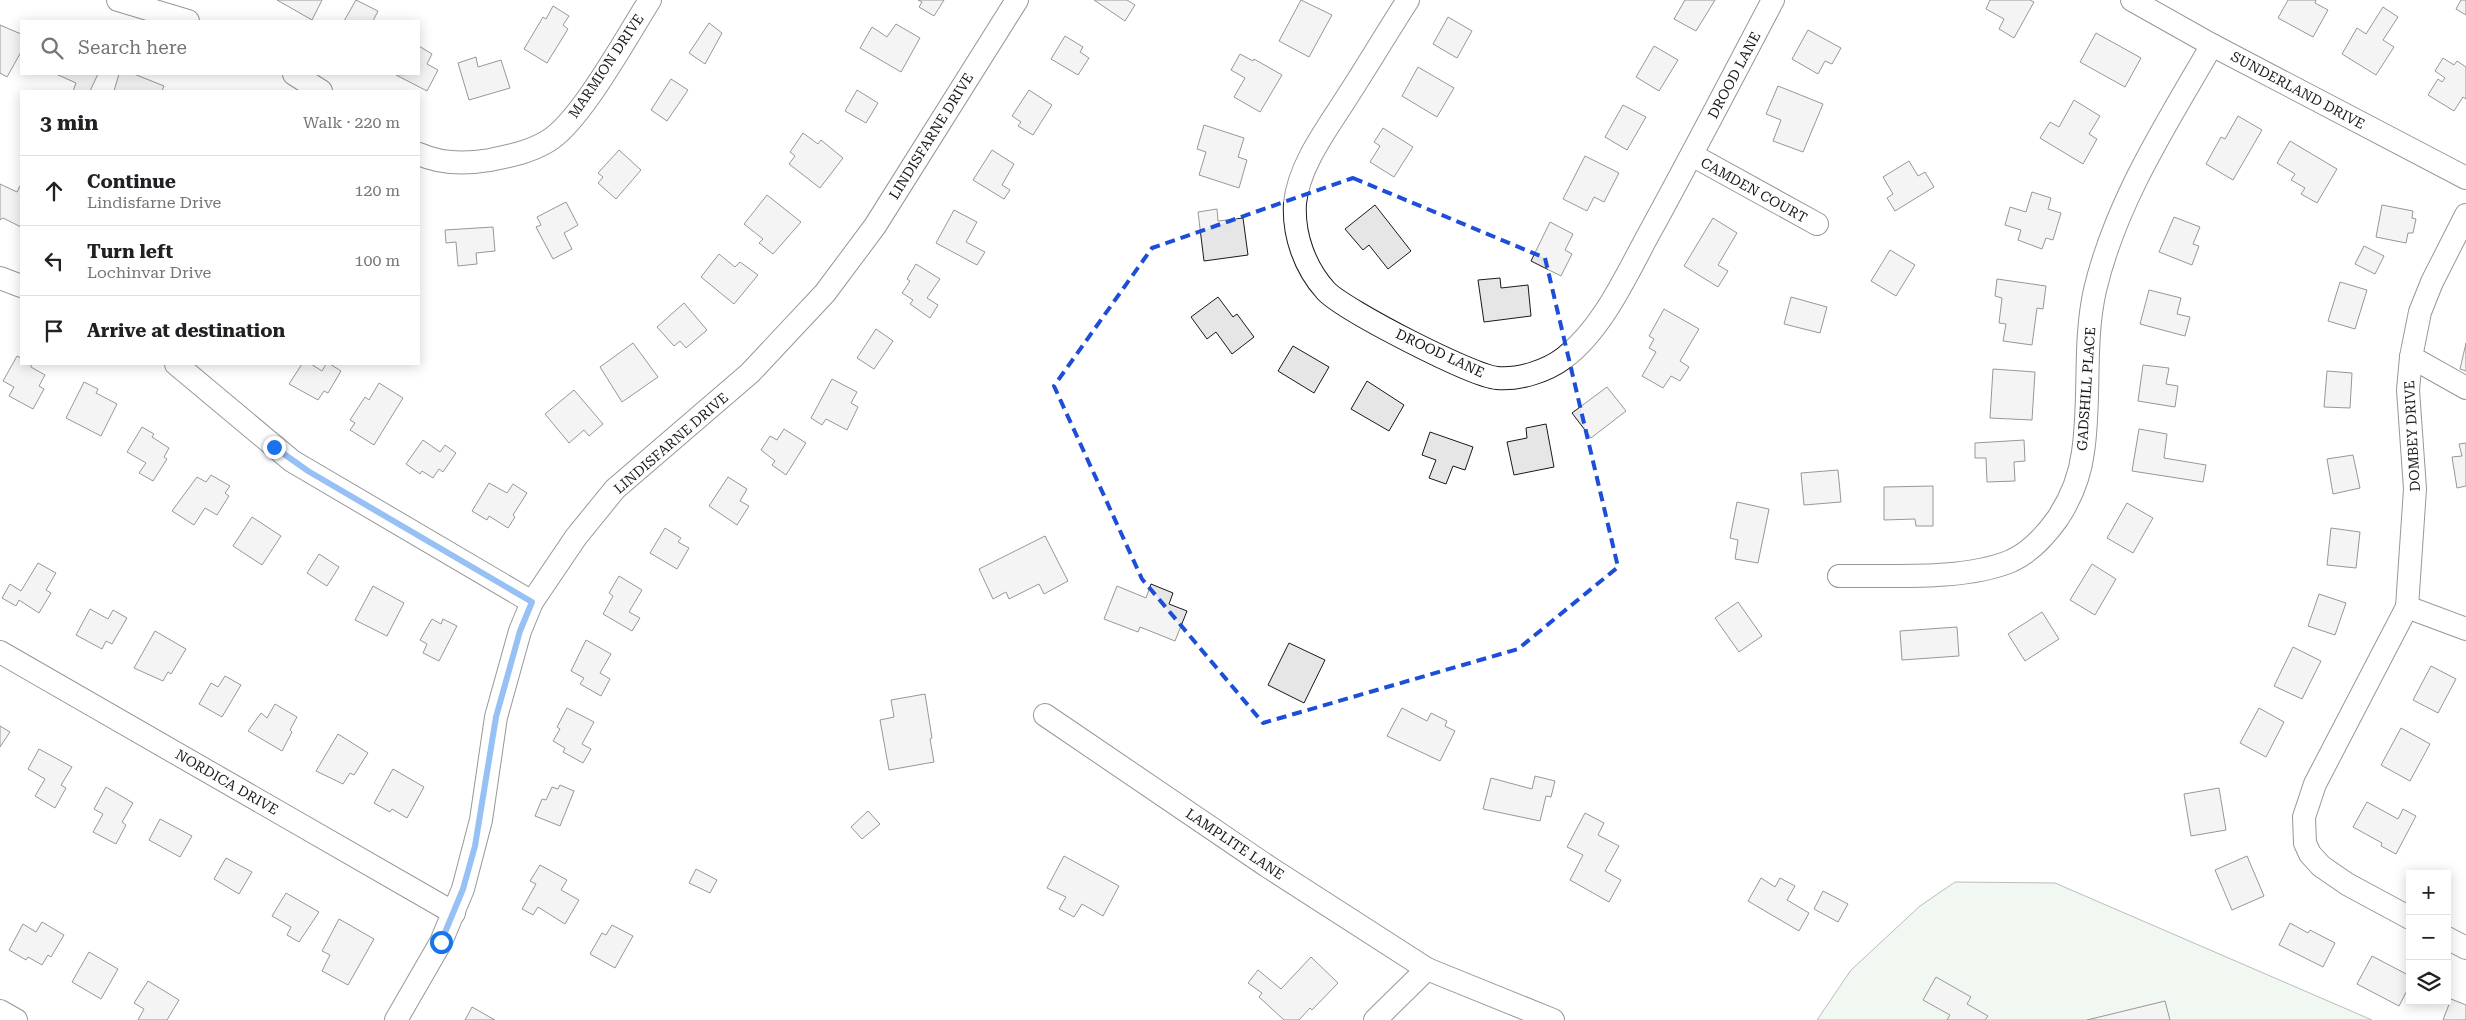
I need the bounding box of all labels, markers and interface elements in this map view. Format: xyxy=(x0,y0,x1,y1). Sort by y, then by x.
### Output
street label: MARMION DRIVE xyxy=(565,11,647,121)
search box xyxy=(20,20,420,75)
street label: DROOD LANE xyxy=(1704,29,1764,121)
icon: search xyxy=(38,34,66,62)
text: Search here xyxy=(78,36,187,59)
street label: SUNDERLAND DRIVE xyxy=(2228,48,2368,132)
street label: LINDISFARNE DRIVE xyxy=(886,70,976,202)
text: 3 min xyxy=(40,111,98,135)
text: Walk · 220 m xyxy=(303,113,400,132)
street label: CAMDEN COURT xyxy=(1698,154,1810,226)
text: Continue xyxy=(87,170,176,193)
icon: ahead xyxy=(40,177,68,205)
text: 120 m xyxy=(354,181,400,200)
text: Lindisfarne Drive xyxy=(87,193,221,212)
text: Turn left xyxy=(87,240,173,263)
icon: left xyxy=(40,247,68,275)
text: 100 m xyxy=(354,251,400,270)
text: Lochinvar Drive xyxy=(87,263,211,282)
icon: arrive xyxy=(40,317,68,345)
text: Arrive at destination xyxy=(87,319,285,342)
street label: DROOD LANE xyxy=(1393,326,1487,380)
street label: GADSHILL PLACE xyxy=(2074,326,2098,451)
street label: DOMBEY DRIVE xyxy=(2401,380,2423,492)
street label: LINDISFARNE DRIVE xyxy=(611,389,731,497)
route end xyxy=(263,436,286,459)
street label: NORDICA DRIVE xyxy=(173,746,281,818)
street label: LAMPLITE LANE xyxy=(1183,805,1287,883)
map controls xyxy=(2406,870,2451,1005)
button: + xyxy=(2406,870,2451,915)
button: − xyxy=(2406,915,2451,960)
route start xyxy=(430,931,453,954)
button: layers xyxy=(2406,960,2451,1005)

